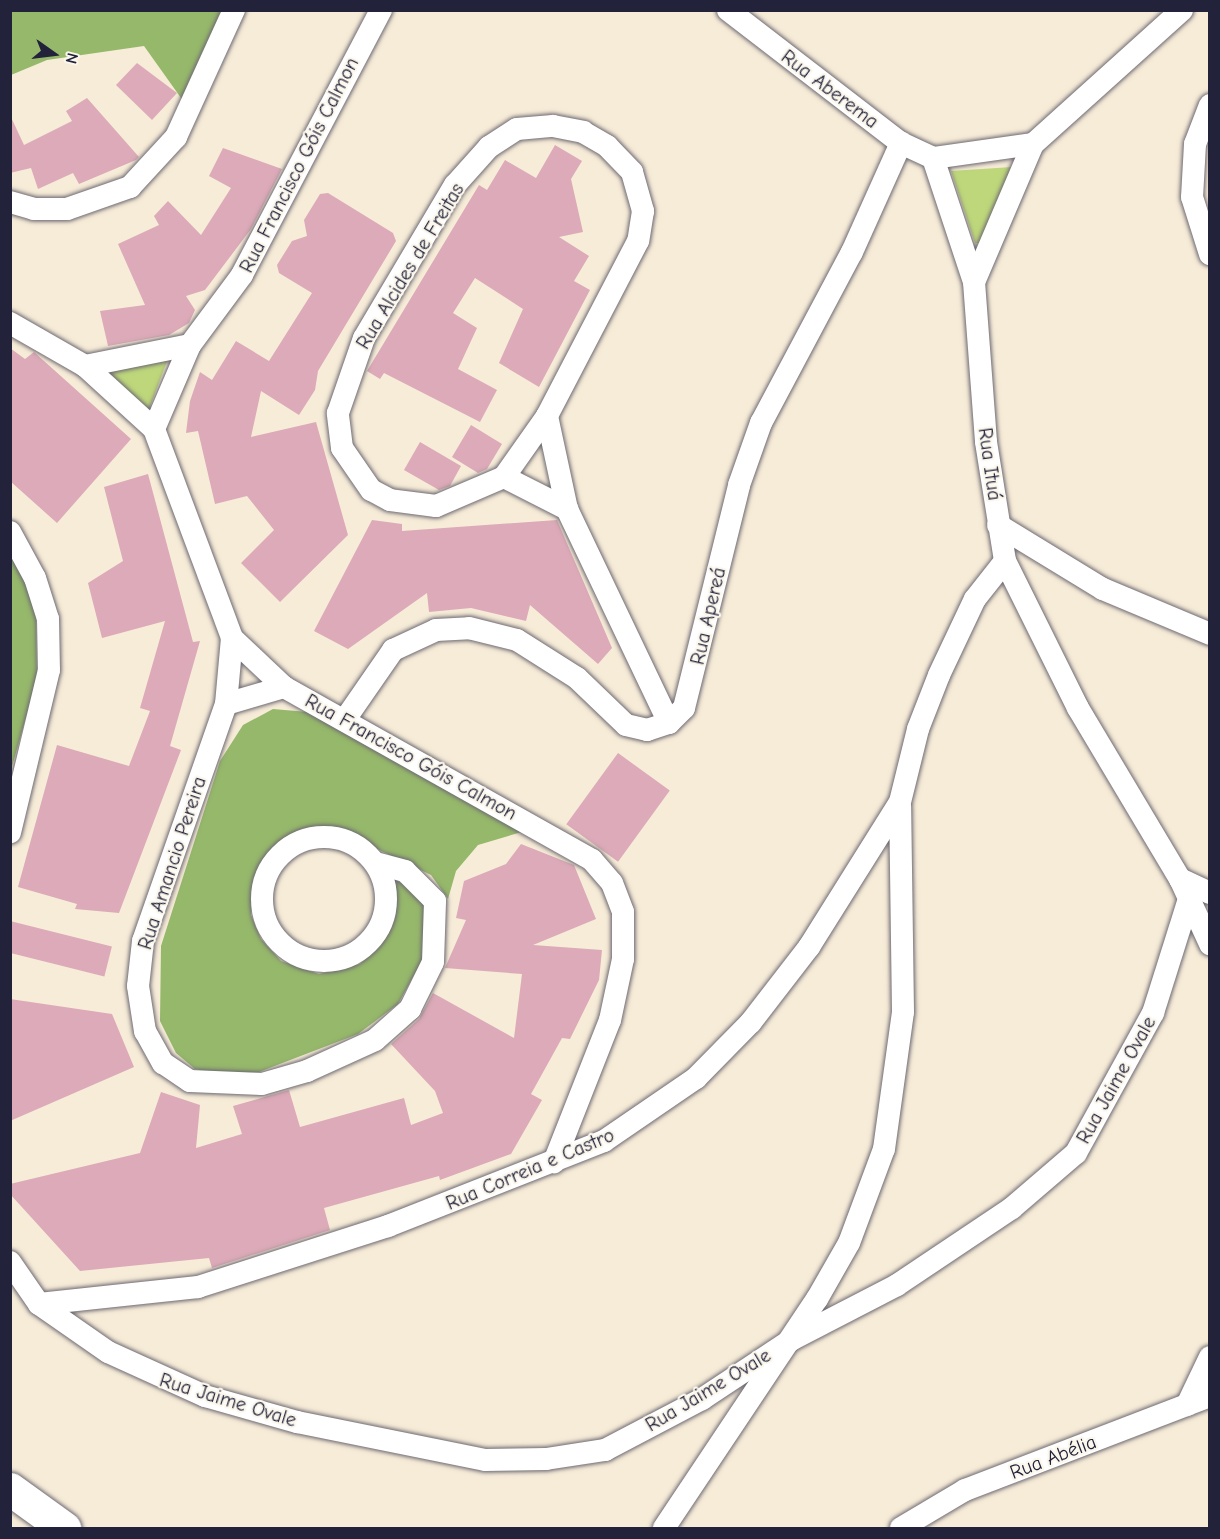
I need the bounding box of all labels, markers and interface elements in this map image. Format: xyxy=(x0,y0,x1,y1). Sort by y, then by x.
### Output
north arrow xyxy=(24,24,84,84)
street label: Rua Aberema xyxy=(776,45,884,133)
text: N xyxy=(61,51,81,66)
street label: Rua Francisco Góis Calmon xyxy=(234,53,364,277)
street label: Rua Alcides de Freitas xyxy=(351,179,469,353)
street label: Rua Ituá xyxy=(973,426,1007,502)
street label: Rua Apereá xyxy=(685,565,731,667)
street label: Rua Francisco Góis Calmon xyxy=(301,689,521,825)
street label: Rua Amancio Pereira xyxy=(133,773,211,953)
street label: Rua Jaime Ovale xyxy=(1071,1012,1161,1148)
street label: Rua Correia e Castro xyxy=(442,1123,618,1215)
street label: Rua Jaime Ovale xyxy=(641,1343,775,1437)
street label: Rua Jaime Ovale xyxy=(157,1368,299,1432)
street label: Rua Abélia xyxy=(1006,1430,1100,1484)

